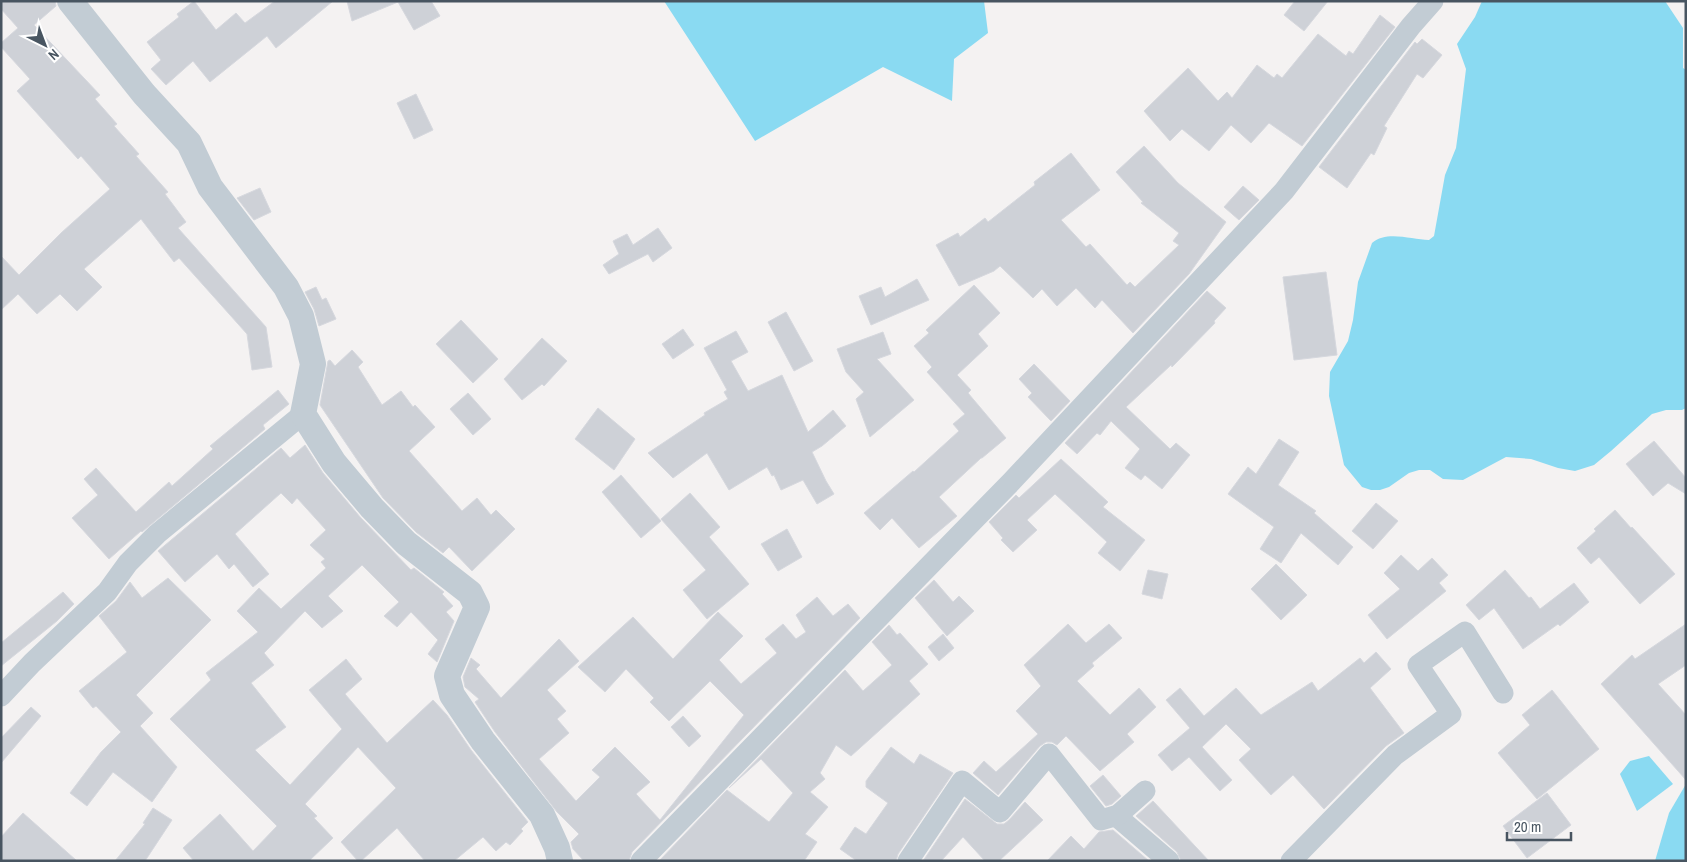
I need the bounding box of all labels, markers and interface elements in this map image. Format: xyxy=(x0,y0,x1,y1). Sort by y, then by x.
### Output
north arrow xyxy=(20,20,70,70)
text: N xyxy=(45,45,63,64)
scale bar xyxy=(1507,810,1571,842)
text: 20 m xyxy=(1514,816,1541,837)

